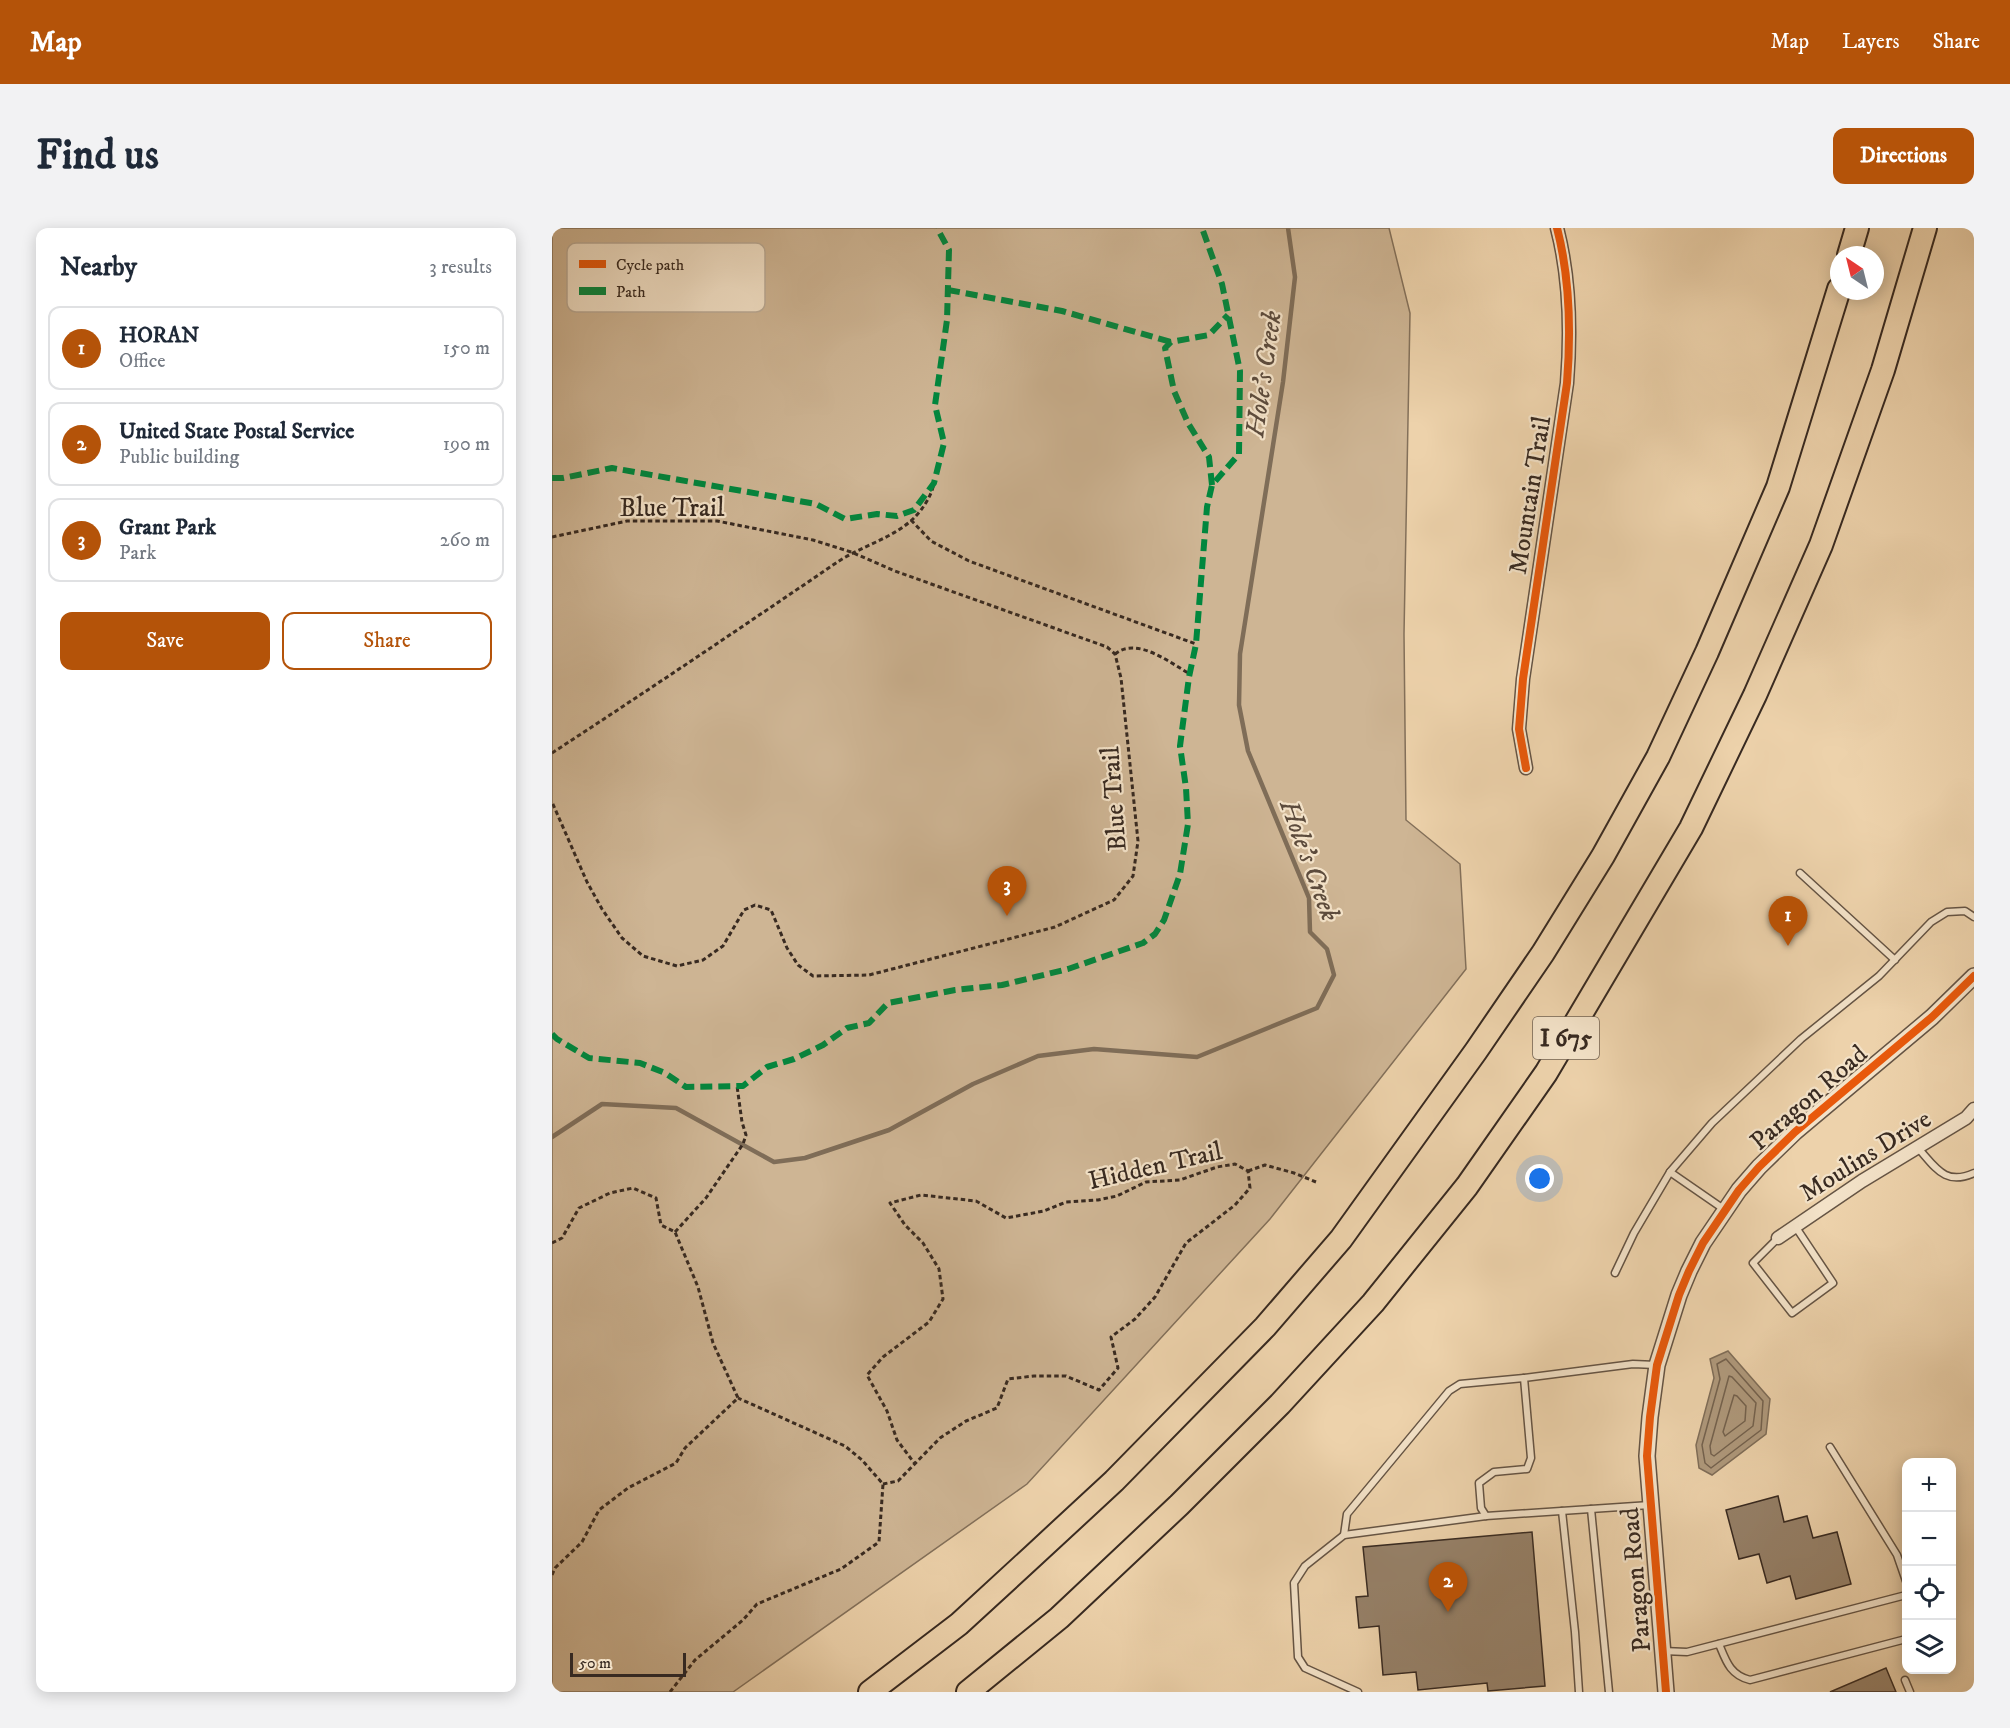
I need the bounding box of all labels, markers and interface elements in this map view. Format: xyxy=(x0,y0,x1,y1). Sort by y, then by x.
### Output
text: Map xyxy=(30,25,82,60)
text: Map xyxy=(1770,29,1809,55)
text: Layers xyxy=(1842,29,1900,55)
text: Share xyxy=(1933,29,1980,55)
button: Directions xyxy=(1833,128,1974,184)
text: Find us xyxy=(36,130,159,182)
legend xyxy=(567,243,765,312)
north arrow xyxy=(1830,246,1884,300)
text: Nearby xyxy=(60,251,137,284)
text: 3 results xyxy=(429,255,492,280)
text: Cycle path xyxy=(616,255,685,275)
text: Path xyxy=(616,282,646,302)
water label: Hole's Creek xyxy=(1238,308,1290,440)
text: HORAN xyxy=(119,322,199,349)
text: 1 xyxy=(78,336,85,361)
text: 150 m xyxy=(443,336,490,361)
text: Office xyxy=(119,349,166,374)
street label: Mountain Trail xyxy=(1502,414,1559,577)
text: United State Postal Service xyxy=(119,418,354,445)
text: 2 xyxy=(77,432,86,457)
text: 190 m xyxy=(443,432,490,457)
text: Public building xyxy=(119,445,239,470)
street label: Blue Trail xyxy=(619,492,725,525)
text: Grant Park xyxy=(119,514,216,541)
text: 3 xyxy=(78,528,85,553)
text: 260 m xyxy=(440,528,490,553)
text: Park xyxy=(119,541,156,566)
button: Save xyxy=(60,612,270,670)
button: Share xyxy=(282,612,492,670)
street label: Blue Trail xyxy=(1094,745,1135,853)
water label: Hole's Creek xyxy=(1271,794,1347,926)
pin: 3 xyxy=(988,866,1026,916)
pin: 1 xyxy=(1768,896,1808,946)
road number: I 675 xyxy=(1533,1017,1599,1059)
street label: Paragon Road xyxy=(1743,1038,1875,1158)
street label: Moulins Drive xyxy=(1794,1103,1938,1210)
street label: Hidden Trail xyxy=(1085,1135,1226,1198)
your location xyxy=(1525,1164,1554,1193)
map controls xyxy=(1902,1458,1956,1674)
button: + xyxy=(1902,1458,1956,1512)
street label: Paragon Road xyxy=(1614,1506,1659,1654)
button: − xyxy=(1902,1512,1956,1566)
pin: 2 xyxy=(1428,1562,1468,1612)
button: locate xyxy=(1902,1566,1956,1620)
button: layers xyxy=(1902,1620,1956,1674)
scale bar xyxy=(570,1650,686,1678)
text: 50 m xyxy=(579,1653,611,1673)

